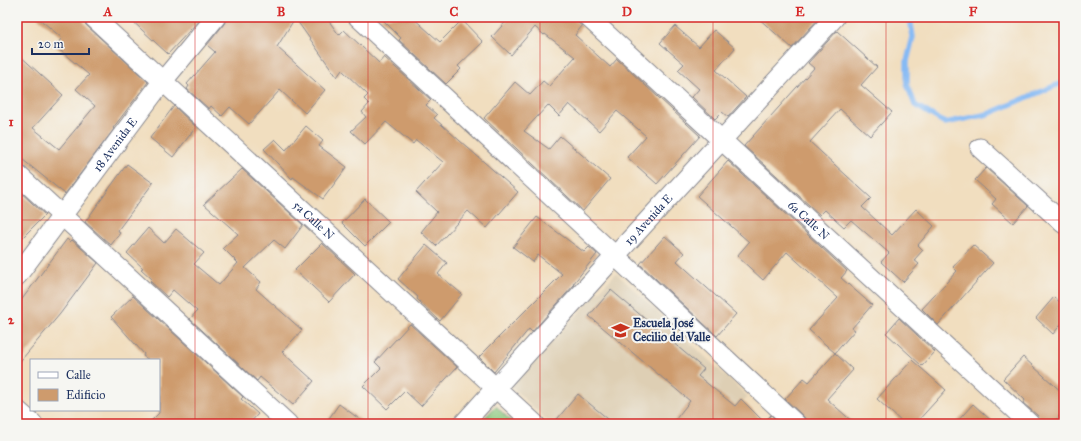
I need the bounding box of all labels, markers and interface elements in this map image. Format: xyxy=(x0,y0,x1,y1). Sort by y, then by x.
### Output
text: A xyxy=(103,4,113,20)
text: B xyxy=(277,4,286,20)
text: C xyxy=(450,4,459,20)
text: D xyxy=(622,4,632,20)
text: E xyxy=(795,4,805,20)
text: F xyxy=(969,4,978,20)
scale bar xyxy=(32,30,89,56)
text: 20 m xyxy=(38,37,64,51)
text: 1 xyxy=(8,114,14,130)
street label: 18 Avenida E xyxy=(90,114,140,174)
street label: 19 Avenida E xyxy=(622,191,676,248)
street label: 5a Calle N xyxy=(290,198,337,243)
street label: 6a Calle N xyxy=(785,198,832,243)
text: 2 xyxy=(8,312,15,328)
place label: Escuela José Cecilio del Valle xyxy=(633,316,711,344)
school or university icon: Escuela José Cecilio del Valle xyxy=(610,320,630,340)
legend xyxy=(30,359,160,411)
text: Calle xyxy=(66,368,91,382)
text: Edificio xyxy=(66,388,105,402)

